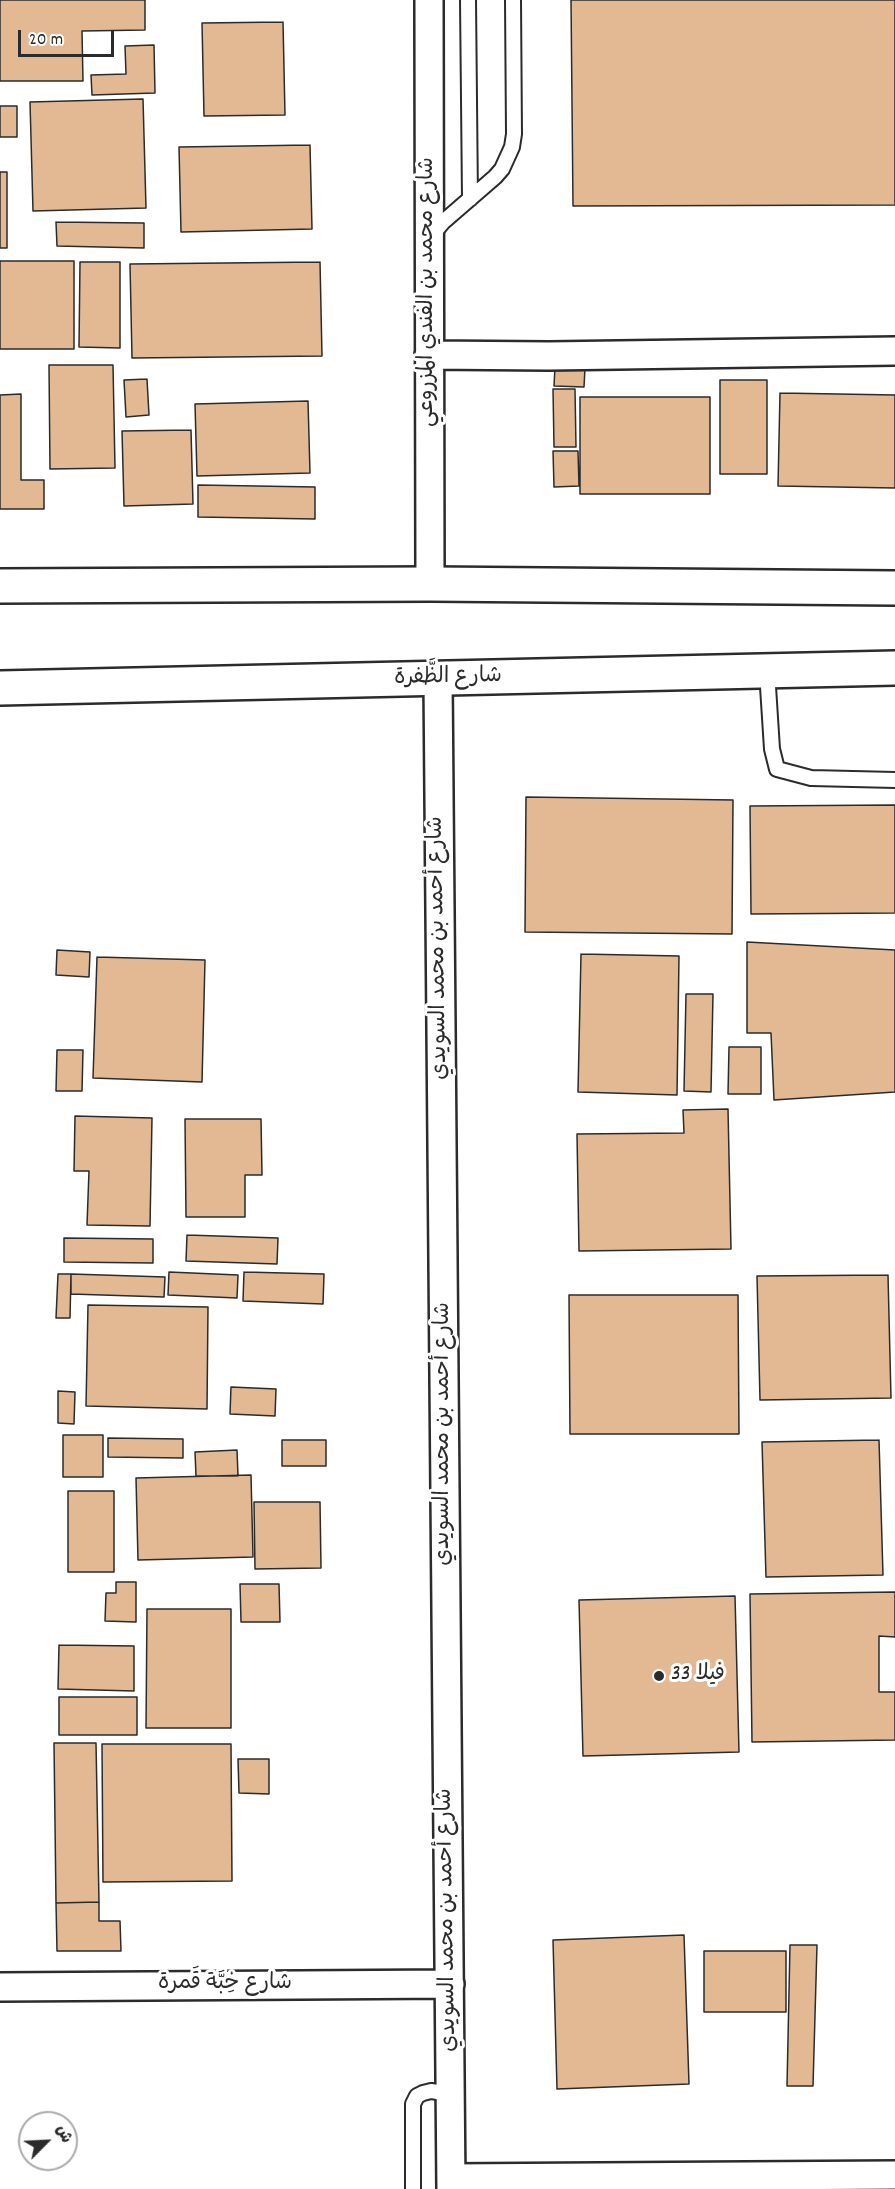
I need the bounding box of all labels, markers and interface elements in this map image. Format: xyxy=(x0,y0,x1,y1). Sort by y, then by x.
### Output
scale bar xyxy=(21,18,117,56)
text: 20 m xyxy=(29,28,63,53)
street label: شارع محمد بن الفندي المزروعي xyxy=(416,157,442,427)
street label: شارع الظَّفرة xyxy=(394,665,502,693)
street label: شارع أحمد بن محمد السويدي xyxy=(425,816,455,1080)
street label: شارع أحمد بن محمد السويدي xyxy=(432,1302,458,1566)
place label: فيلا 33 xyxy=(671,1663,725,1689)
marker: فيلا 33 xyxy=(652,1669,666,1683)
street label: شارع أحمد بن محمد السويدي xyxy=(434,1788,464,2052)
street label: شارع خِبَّة قَمرة xyxy=(158,1972,292,1998)
north arrow xyxy=(18,2111,78,2171)
text: ش xyxy=(49,2122,77,2147)

